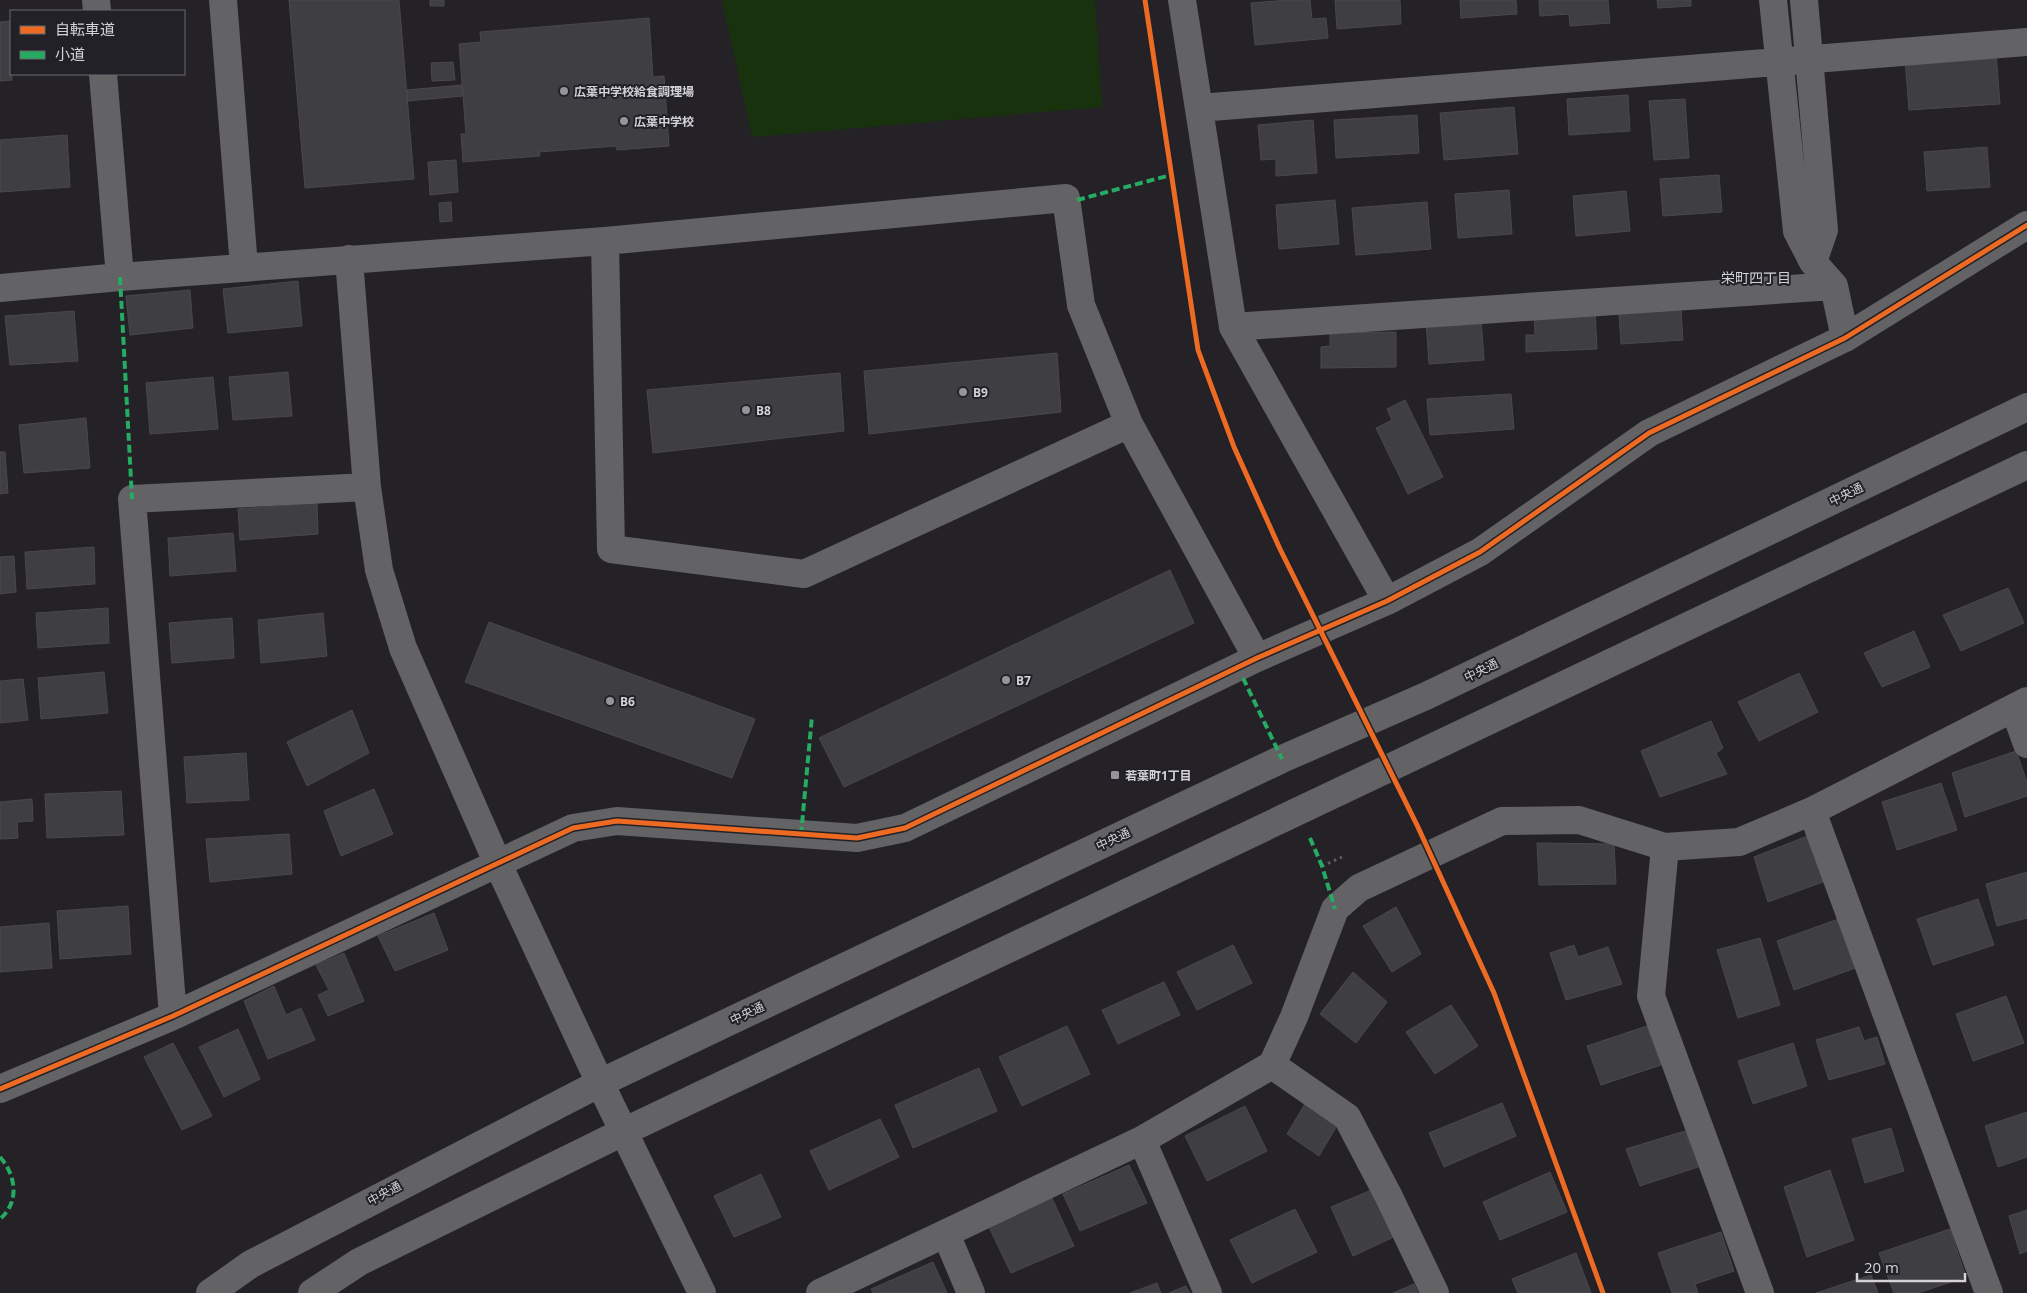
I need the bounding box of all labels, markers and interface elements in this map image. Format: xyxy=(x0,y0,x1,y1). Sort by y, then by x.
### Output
legend xyxy=(10,10,185,75)
text: 自転車道 xyxy=(55,19,115,39)
text: 小道 xyxy=(55,44,85,64)
place label: 広葉中学校給食調理場 xyxy=(574,83,694,100)
marker: 広葉中学校給食調理場 xyxy=(558,85,570,97)
place label: 広葉中学校 xyxy=(634,113,694,130)
marker: 広葉中学校 xyxy=(618,115,630,127)
district label: 栄町四丁目 xyxy=(1721,268,1791,287)
place label: B9 xyxy=(973,384,988,401)
marker: B9 xyxy=(957,386,969,398)
place label: B8 xyxy=(756,402,771,419)
marker: B8 xyxy=(740,404,752,416)
street label: 中央通 xyxy=(1826,478,1866,510)
street label: 中央通 xyxy=(1461,654,1501,686)
place label: B7 xyxy=(1016,672,1031,689)
marker: B7 xyxy=(1000,674,1012,686)
place label: B6 xyxy=(620,693,635,710)
marker: B6 xyxy=(604,695,616,707)
place label: 若葉町1丁目 xyxy=(1125,767,1192,784)
marker: 若葉町1丁目 xyxy=(1109,769,1121,781)
street label: 中央通 xyxy=(1093,824,1133,854)
street label: 中央通 xyxy=(727,998,767,1028)
street label: 中央通 xyxy=(364,1177,404,1209)
scale bar xyxy=(1857,1250,1964,1282)
text: 20 m xyxy=(1864,1257,1899,1277)

